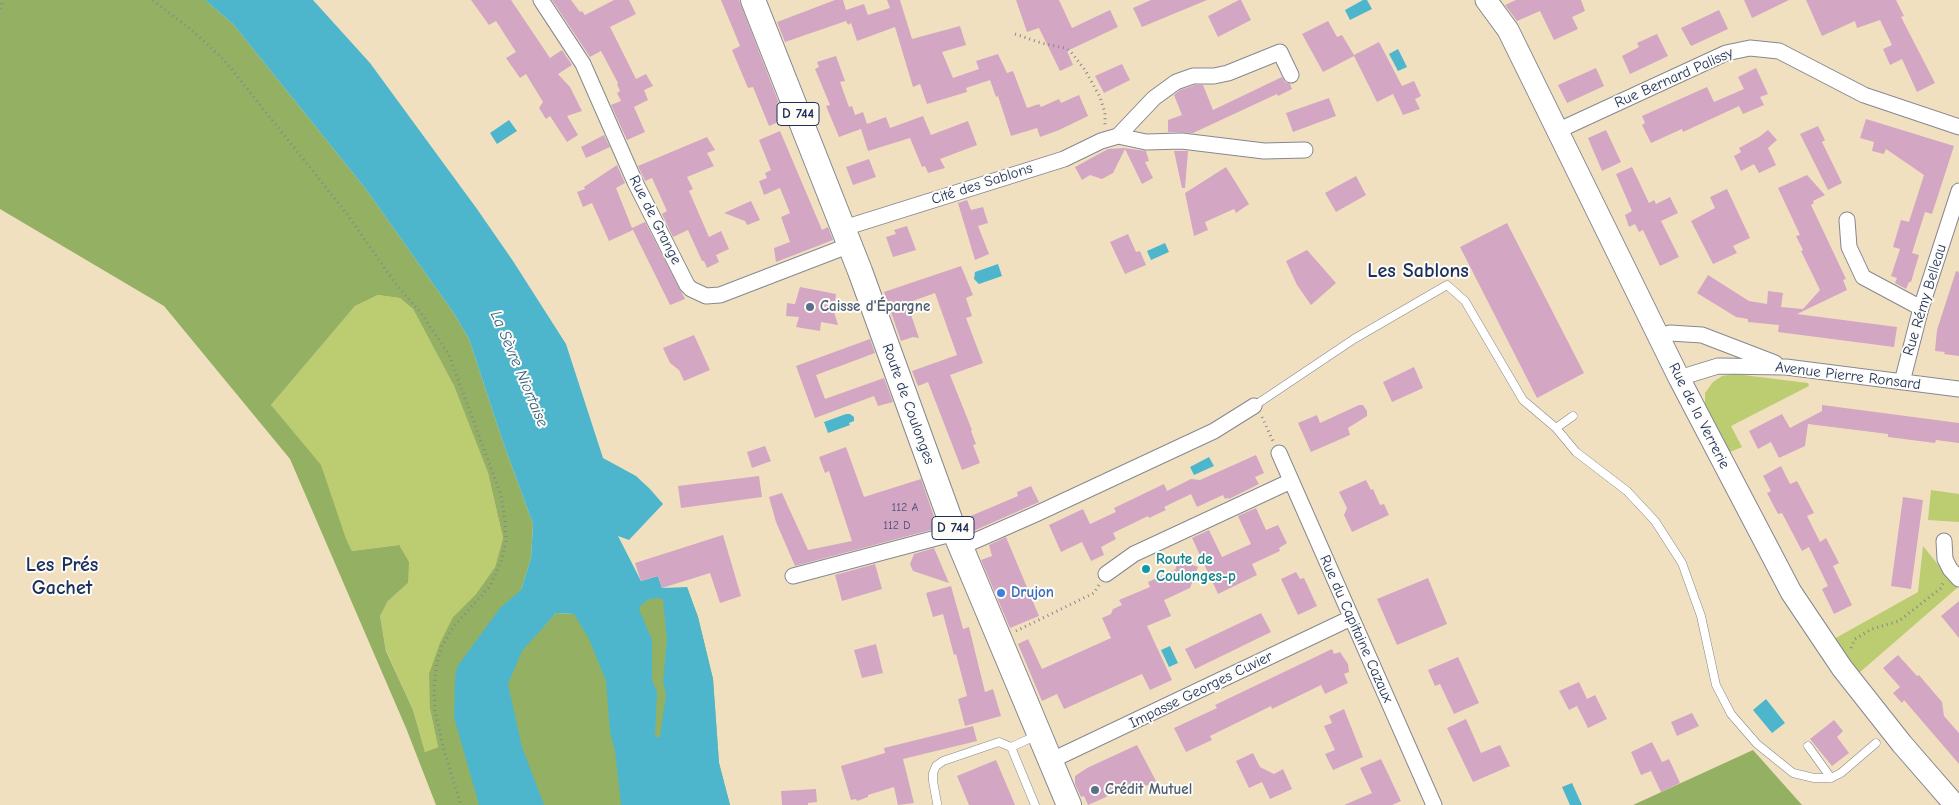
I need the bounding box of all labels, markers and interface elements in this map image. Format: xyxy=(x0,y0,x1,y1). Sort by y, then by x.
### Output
street label: Rue Bernard Palissy xyxy=(1612,44,1736,112)
road number: D 744 xyxy=(777,102,819,126)
street label: Cité des Sablons xyxy=(929,159,1035,209)
street label: Rue de Grange xyxy=(625,172,685,268)
street label: Rue Rémy Belleau xyxy=(1899,242,1951,358)
district label: Les Sablons xyxy=(1367,259,1469,283)
place label: Caisse d'Épargne xyxy=(820,298,930,316)
marker: Caisse d'Épargne xyxy=(804,301,816,313)
water label: La Sèvre Niortaise xyxy=(486,308,552,430)
street label: Route de Coulonges xyxy=(878,341,938,467)
street label: Avenue Pierre Ronsard xyxy=(1774,358,1922,394)
street label: Rue de la Verrerie xyxy=(1665,360,1733,472)
house number: 112 A xyxy=(892,501,918,515)
road number: D 744 xyxy=(932,516,974,540)
house number: 112 D xyxy=(883,519,911,533)
place label: Route de Coulonges-p xyxy=(1156,551,1236,586)
street label: Rue du Capitaine Cazaux xyxy=(1315,552,1397,706)
district label: Les Prés Gachet xyxy=(26,553,98,600)
marker: Route de Coulonges-p xyxy=(1140,563,1152,575)
place label: Drujon xyxy=(1011,584,1054,602)
marker: Drujon xyxy=(995,587,1007,599)
street label: Impasse Georges Cuvier xyxy=(1126,647,1276,733)
place label: Crédit Mutuel xyxy=(1105,781,1192,799)
marker: Crédit Mutuel xyxy=(1089,784,1101,796)

